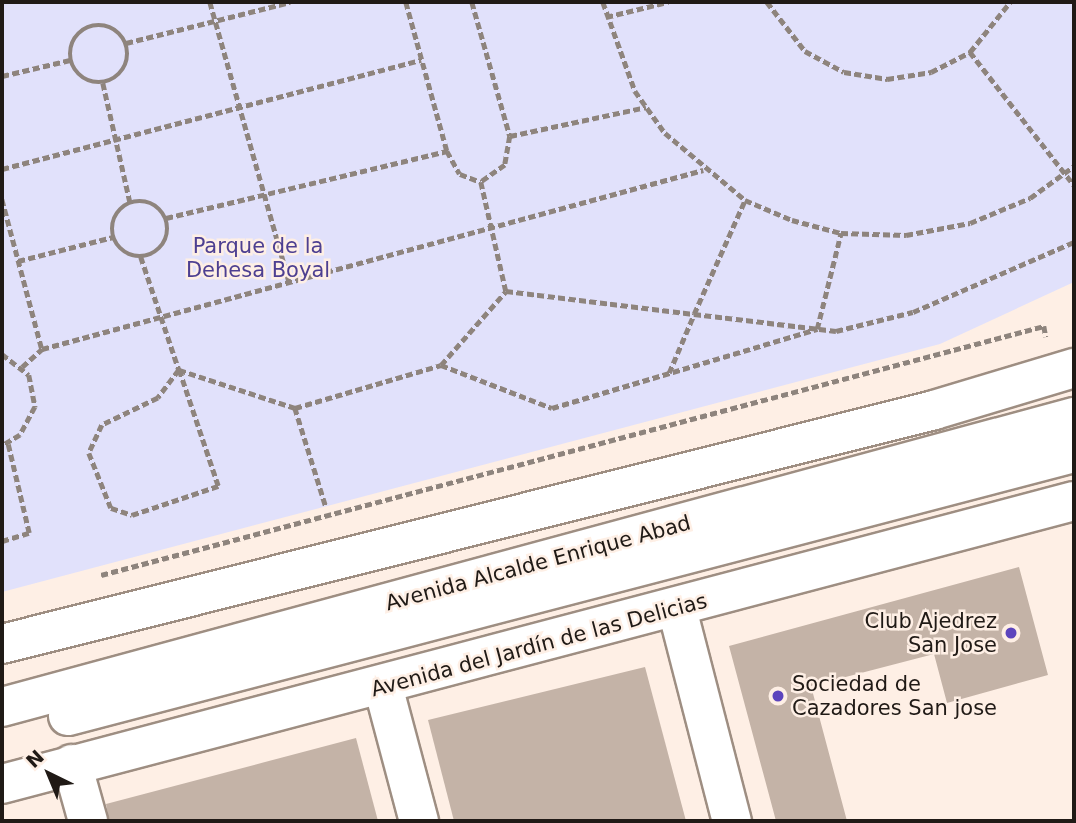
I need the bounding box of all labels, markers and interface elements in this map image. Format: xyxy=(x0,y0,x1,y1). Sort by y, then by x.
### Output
park label: Parque de la Dehesa Boyal xyxy=(186,233,330,283)
street label: Avenida Alcalde Enrique Abad xyxy=(383,510,693,616)
street label: Avenida del Jardín de las Delicias xyxy=(368,588,710,702)
place label: Club Ajedrez San Jose xyxy=(865,608,997,658)
marker: Club Ajedrez San Jose xyxy=(1003,625,1019,641)
place label: Sociedad de Cazadores San jose xyxy=(792,671,997,721)
marker: Sociedad de Cazadores San jose xyxy=(770,688,786,704)
north arrow xyxy=(14,739,84,809)
text: N xyxy=(21,745,48,772)

